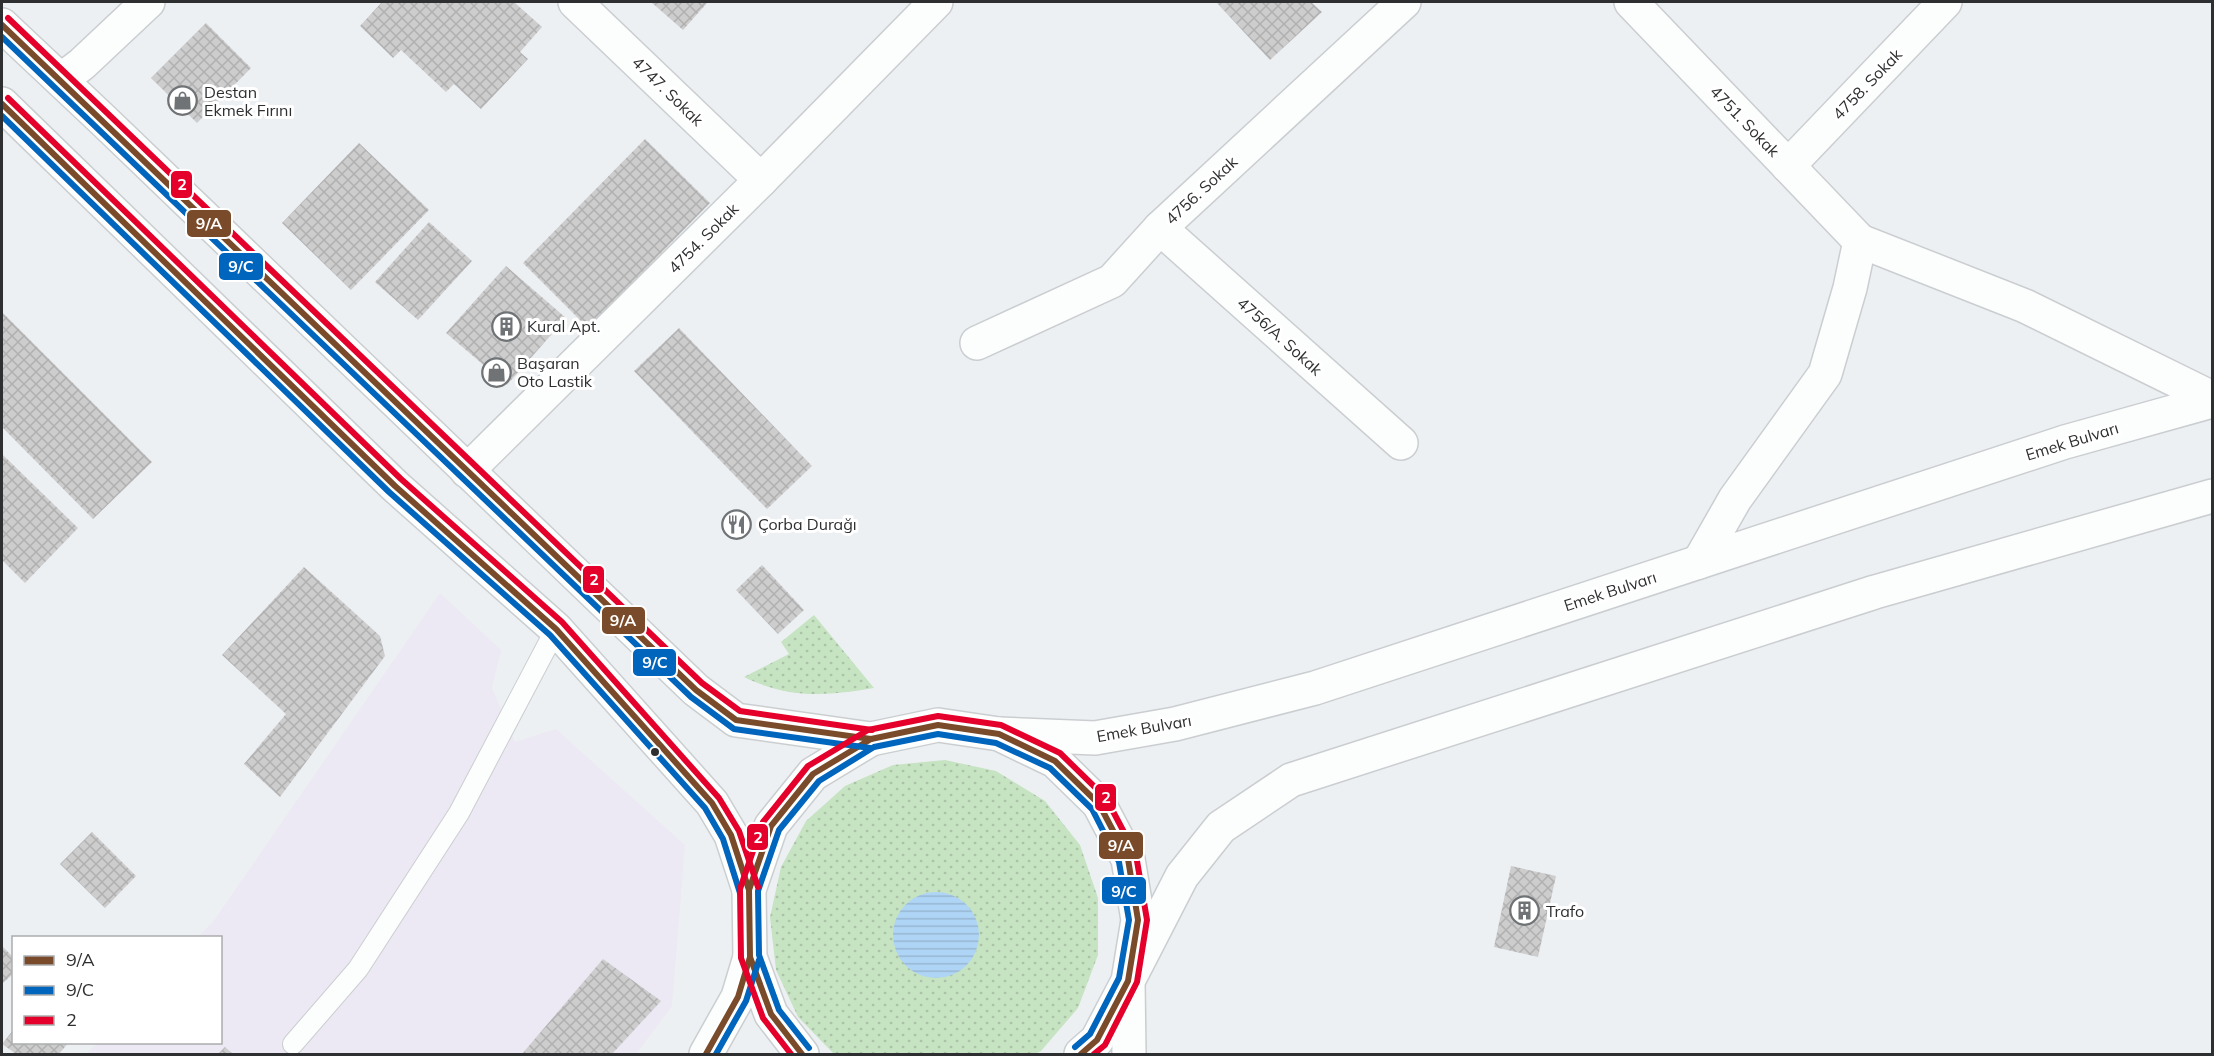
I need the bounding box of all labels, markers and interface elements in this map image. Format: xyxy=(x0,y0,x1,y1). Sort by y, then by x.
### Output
street label: 4758. Sokak xyxy=(1828,44,1906,124)
street label: 4747. Sokak xyxy=(628,52,708,130)
street label: 4751. Sokak xyxy=(1706,81,1784,161)
place label: Destan Ekmek Fırını xyxy=(204,82,292,120)
shop icon: Destan Ekmek Fırını xyxy=(167,85,199,117)
street label: 4756. Sokak xyxy=(1161,151,1242,228)
line badge: 2 xyxy=(170,170,193,199)
text: 2 xyxy=(177,174,187,194)
street label: 4754. Sokak xyxy=(664,198,743,277)
line badge: 9/A xyxy=(186,209,232,238)
text: 9/A xyxy=(196,213,222,233)
line badge: 9/C xyxy=(218,252,264,281)
text: 9/C xyxy=(228,256,254,276)
street label: 4756/A. Sokak xyxy=(1233,293,1327,380)
building icon: Kural Apt. xyxy=(490,310,522,342)
place label: Kural Apt. xyxy=(527,316,600,336)
place label: Başaran Oto Lastik xyxy=(517,353,593,391)
shop icon: Başaran Oto Lastik xyxy=(480,356,512,388)
street label: Emek Bulvarı xyxy=(2023,417,2121,465)
restaurant icon: Çorba Durağı xyxy=(721,508,753,540)
place label: Çorba Durağı xyxy=(758,514,857,534)
line badge: 2 xyxy=(582,565,605,594)
street label: Emek Bulvarı xyxy=(1561,567,1659,615)
text: 2 xyxy=(589,569,599,589)
line badge: 9/A xyxy=(601,606,646,635)
text: 9/A xyxy=(610,610,636,630)
line badge: 9/C xyxy=(632,648,677,677)
text: 9/C xyxy=(642,652,668,672)
street label: Emek Bulvarı xyxy=(1095,710,1193,746)
unlabelled marker xyxy=(649,746,661,758)
line badge: 2 xyxy=(1094,783,1117,812)
text: 2 xyxy=(1101,787,1111,807)
line badge: 2 xyxy=(746,823,769,851)
text: 2 xyxy=(753,827,763,847)
line badge: 9/A xyxy=(1098,831,1144,860)
text: 9/A xyxy=(1108,835,1134,855)
line badge: 9/C xyxy=(1101,876,1147,905)
text: 9/C xyxy=(1111,881,1137,901)
building icon: Trafo xyxy=(1509,895,1541,927)
place label: Trafo xyxy=(1546,901,1584,921)
legend xyxy=(12,936,222,1044)
text: 9/A xyxy=(66,948,95,971)
text: 9/C xyxy=(66,978,94,1001)
text: 2 xyxy=(66,1008,77,1031)

